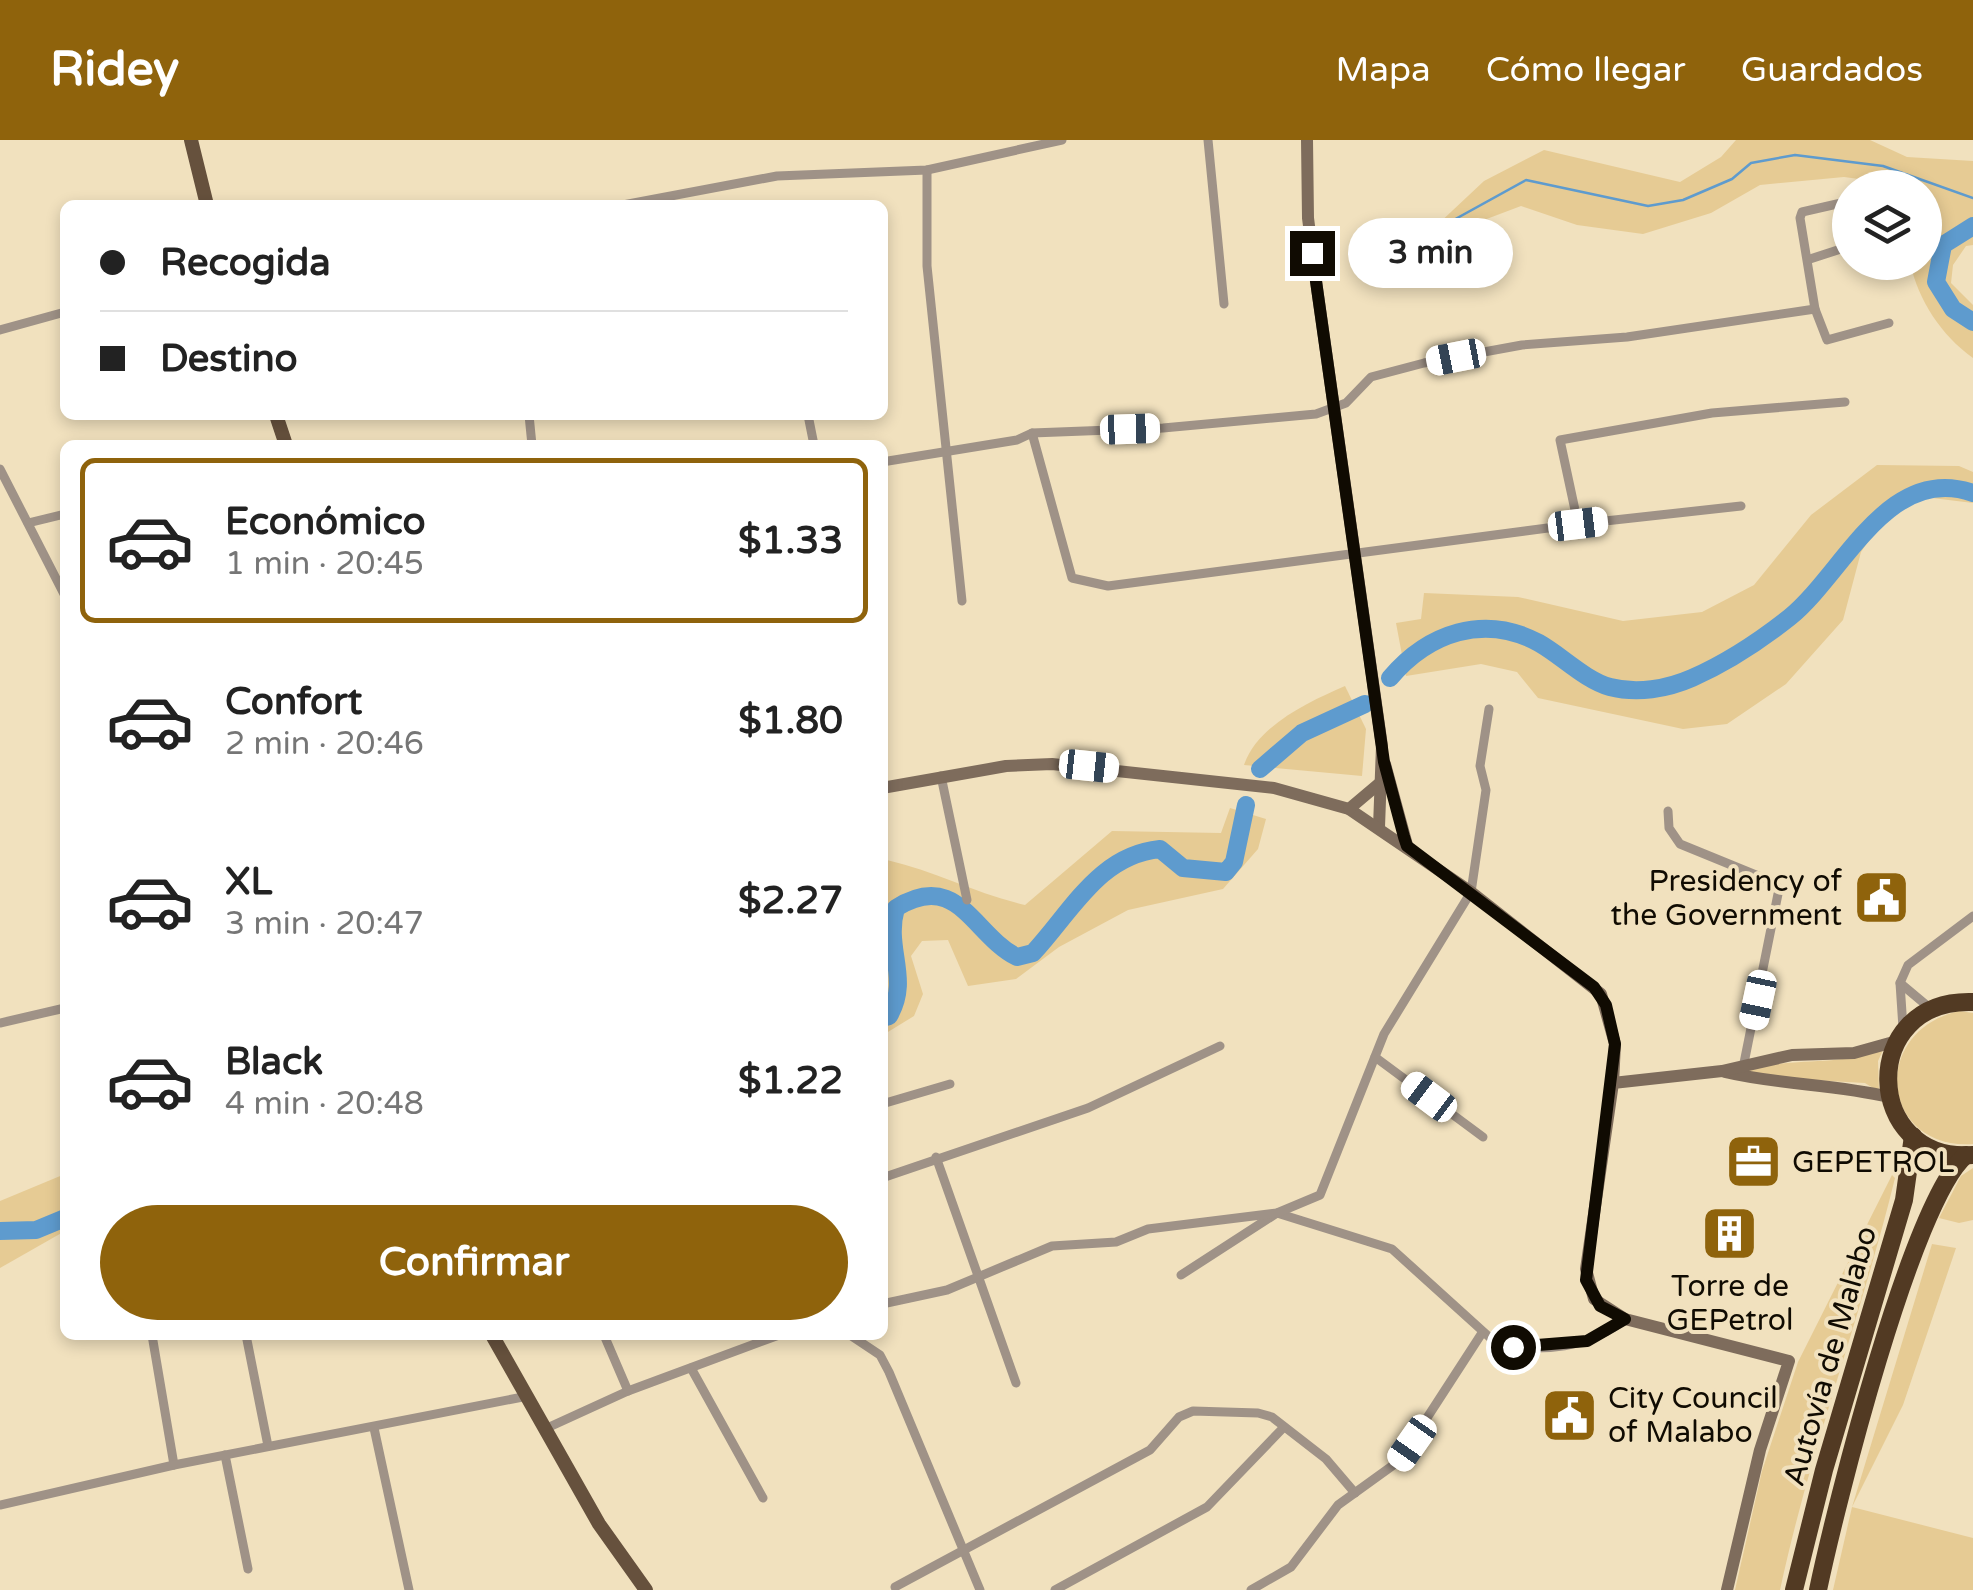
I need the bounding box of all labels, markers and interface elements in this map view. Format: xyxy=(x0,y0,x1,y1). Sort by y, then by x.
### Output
text: Ridey xyxy=(50,41,179,99)
text: Mapa xyxy=(1336,49,1431,91)
text: Cómo llegar xyxy=(1486,49,1686,91)
text: Guardados xyxy=(1741,49,1923,91)
map controls xyxy=(1832,170,1942,280)
button: layers xyxy=(1832,170,1942,280)
callout: 3 min xyxy=(1347,218,1512,288)
route end xyxy=(1290,231,1335,276)
text: 3 min xyxy=(1388,234,1473,272)
text: Recogida xyxy=(160,240,331,286)
text: Destino xyxy=(160,336,298,382)
car xyxy=(1424,337,1488,377)
car xyxy=(1099,413,1161,445)
icon: car xyxy=(105,496,195,586)
text: Económico xyxy=(225,499,426,545)
car xyxy=(1546,505,1610,543)
text: $1.33 xyxy=(738,518,843,564)
text: 1 min · 20:45 xyxy=(225,545,424,583)
icon: car xyxy=(105,676,195,766)
text: Confort xyxy=(225,679,362,725)
text: $1.80 xyxy=(738,698,843,744)
text: 2 min · 20:46 xyxy=(225,725,424,763)
car xyxy=(1058,748,1120,784)
icon: car xyxy=(105,856,195,946)
text: XL xyxy=(225,859,272,905)
place label: Presidency of the Government xyxy=(1610,863,1843,934)
public building icon: Presidency of the Government xyxy=(1851,868,1911,928)
text: $2.27 xyxy=(738,878,843,924)
text: 3 min · 20:47 xyxy=(225,905,424,943)
car xyxy=(1737,968,1779,1032)
icon: car xyxy=(105,1036,195,1126)
text: Black xyxy=(225,1039,323,1085)
text: $1.22 xyxy=(738,1058,843,1104)
car xyxy=(1396,1067,1462,1127)
text: 4 min · 20:48 xyxy=(225,1085,424,1123)
office icon: GEPETROL xyxy=(1723,1132,1783,1192)
place label: GEPETROL xyxy=(1792,1144,1954,1181)
building icon: Torre de GEPetrol xyxy=(1700,1203,1760,1263)
button: Confirmar xyxy=(100,1205,848,1320)
street label: Autovía de Malabo xyxy=(1776,1222,1885,1490)
place label: Torre de GEPetrol xyxy=(1667,1268,1793,1339)
route start xyxy=(1491,1325,1536,1370)
place label: City Council of Malabo xyxy=(1608,1380,1778,1451)
public building icon: City Council of Malabo xyxy=(1539,1385,1599,1445)
car xyxy=(1383,1410,1441,1476)

